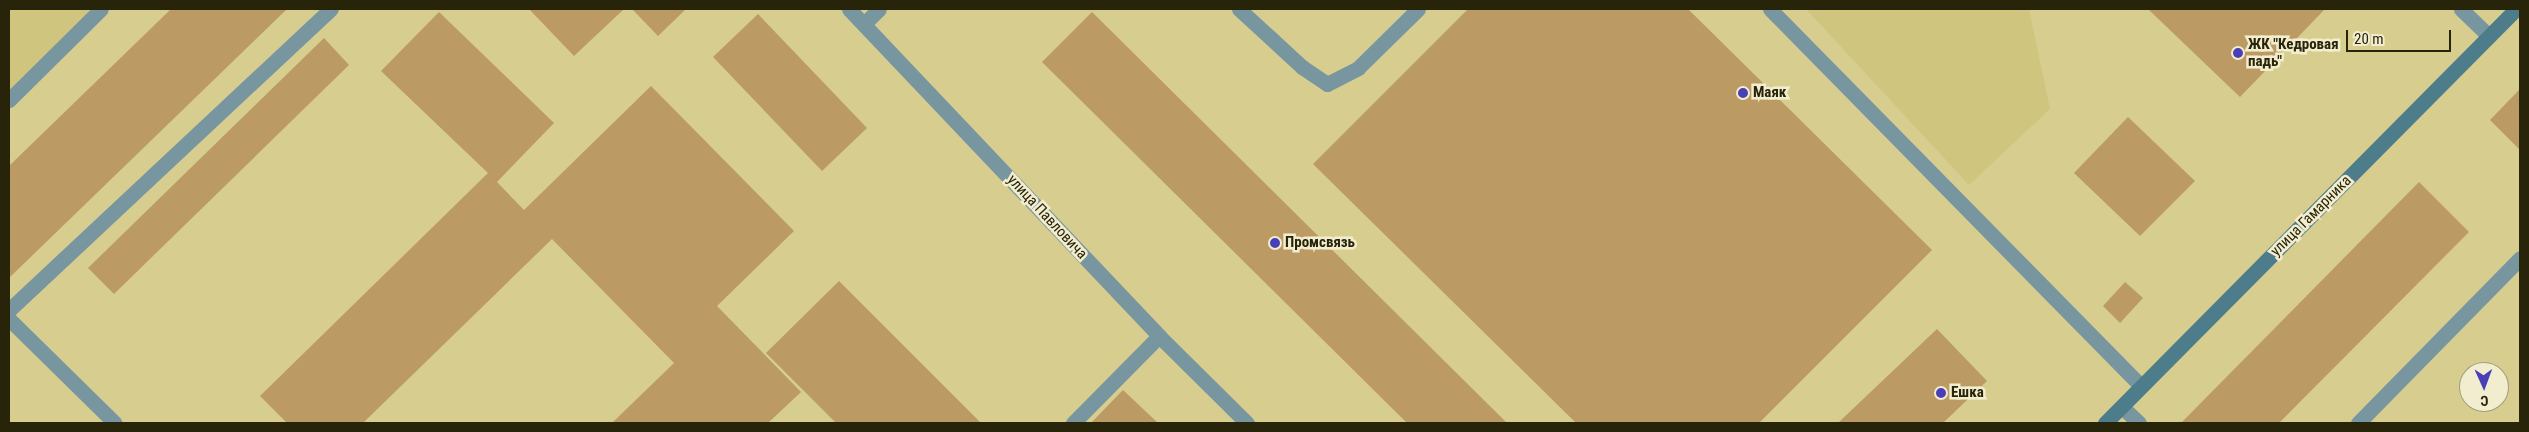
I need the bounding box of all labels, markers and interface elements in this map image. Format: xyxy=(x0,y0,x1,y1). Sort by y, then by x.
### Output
scale bar xyxy=(2349,20,2454,52)
text: 20 m xyxy=(2354,30,2384,48)
place label: ЖК "Кедровая падь" xyxy=(2248,35,2339,70)
marker: ЖК "Кедровая падь" xyxy=(2232,47,2244,59)
place label: Маяк xyxy=(1753,84,1786,102)
marker: Маяк xyxy=(1737,87,1749,99)
street label: улица Павловича xyxy=(1003,171,1091,263)
street label: улица Гамарника xyxy=(2267,172,2355,260)
place label: Промсвязь xyxy=(1285,234,1355,252)
marker: Промсвязь xyxy=(1269,237,1281,249)
north arrow xyxy=(2459,362,2509,412)
place label: Ешка xyxy=(1951,384,1984,402)
marker: Ешка xyxy=(1935,387,1947,399)
text: С xyxy=(2480,393,2489,409)

